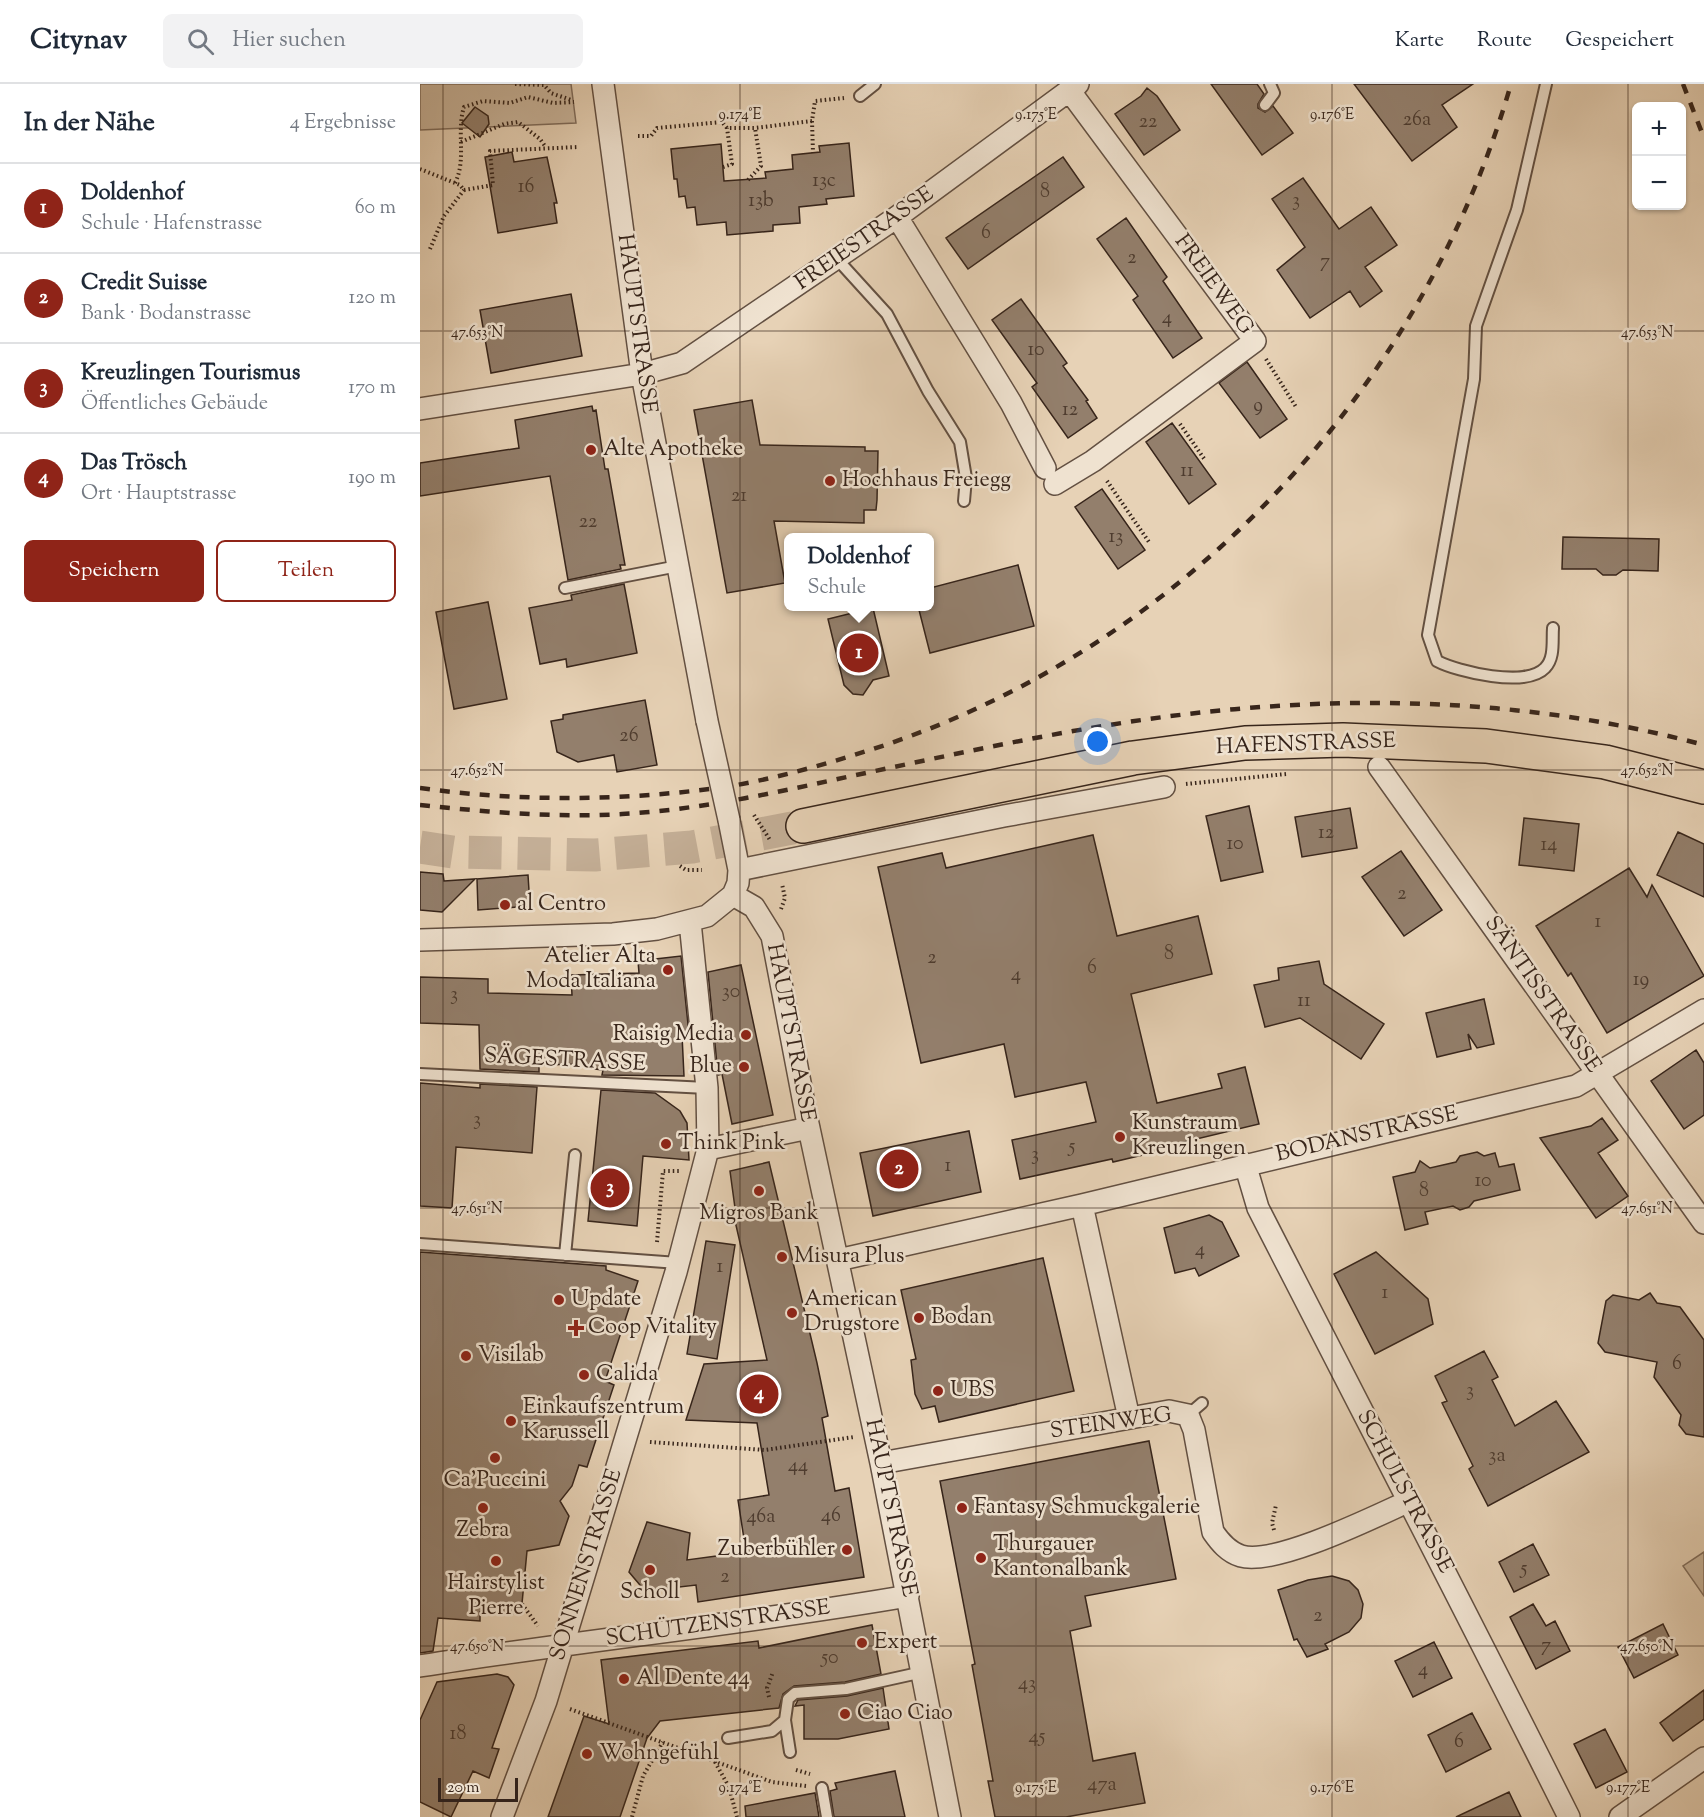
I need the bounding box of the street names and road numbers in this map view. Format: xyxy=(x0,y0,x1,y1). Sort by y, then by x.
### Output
street label: FREIESTRASSE xyxy=(789,179,941,299)
street label: FREIEWEG xyxy=(1166,228,1260,342)
street label: HAUPTSTRASSE xyxy=(608,232,664,416)
street label: HAFENSTRASSE xyxy=(1216,726,1396,764)
street label: SÄNTISSTRASSE xyxy=(1476,910,1608,1080)
street label: HAUPTSTRASSE xyxy=(757,941,823,1125)
street label: SÄGESTRASSE xyxy=(483,1041,647,1081)
street label: BODANSTRASSE xyxy=(1273,1099,1461,1171)
street label: STEINWEG xyxy=(1048,1400,1174,1448)
street label: SCHULSTRASSE xyxy=(1347,1405,1461,1579)
street label: HAUPTSTRASSE xyxy=(856,1416,924,1600)
street label: SONNENSTRASSE xyxy=(543,1465,631,1665)
street label: SCHÜTZENSTRASSE xyxy=(604,1591,832,1656)

